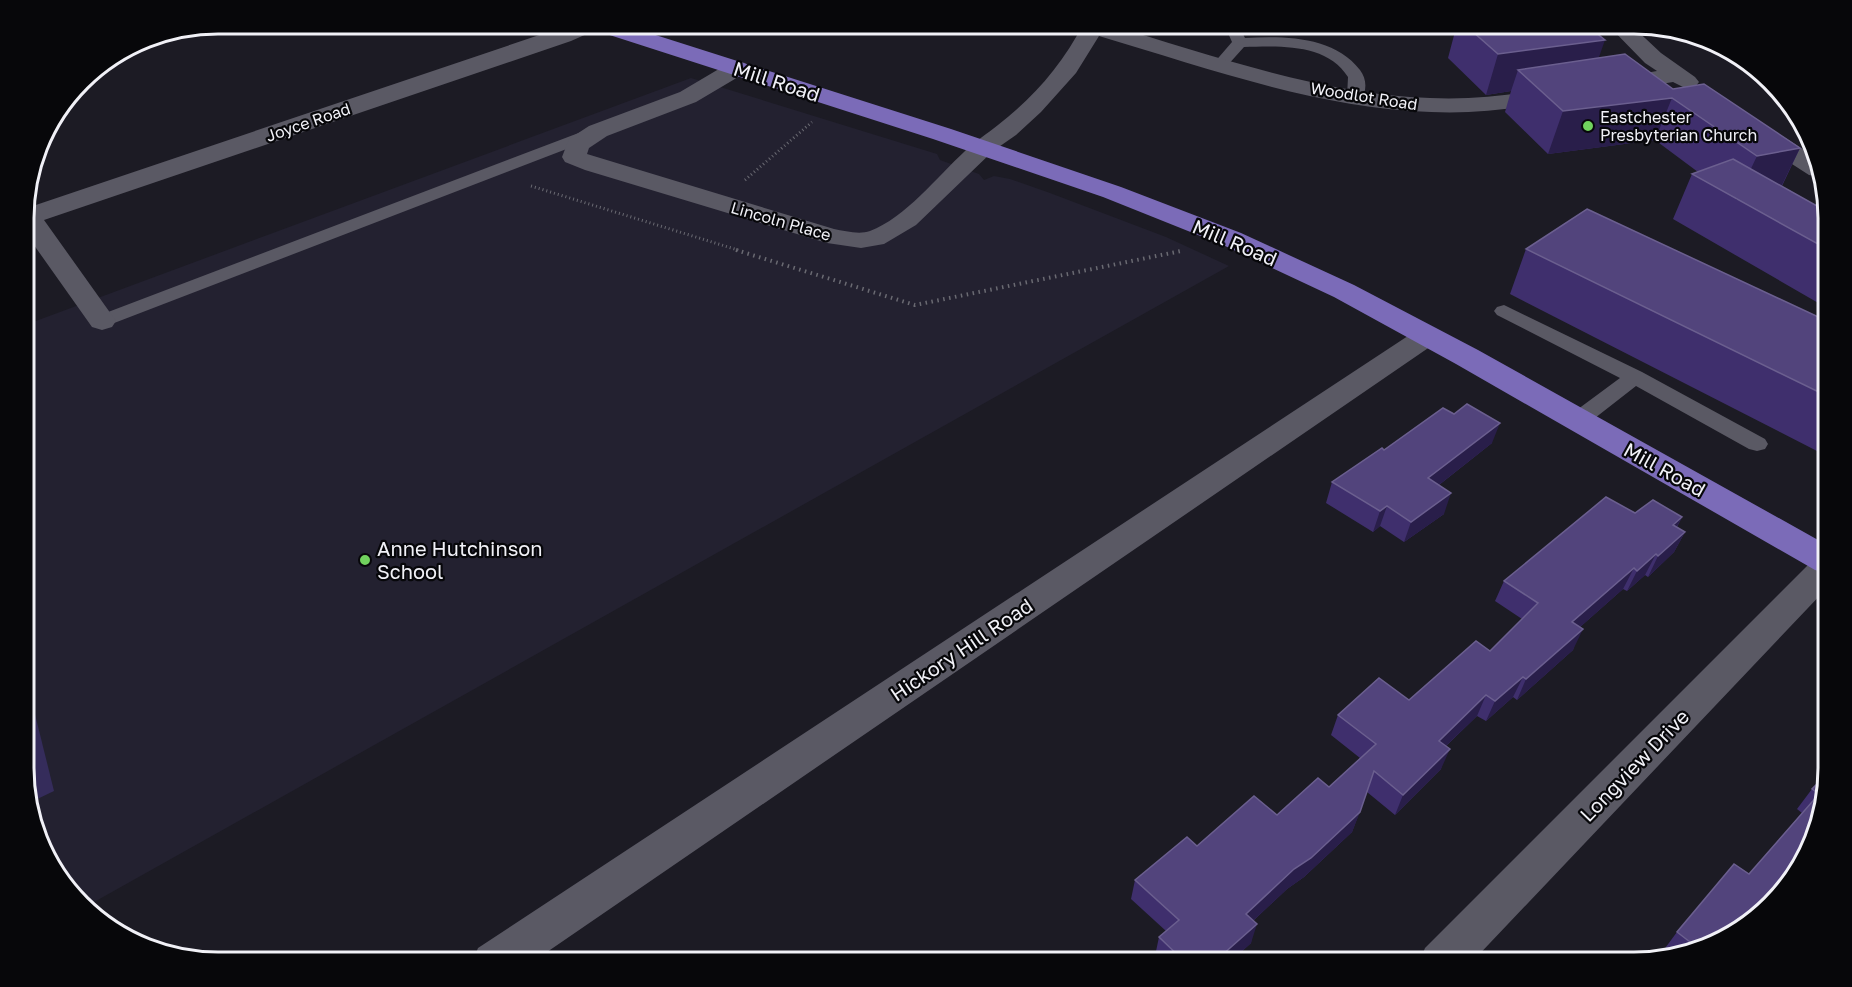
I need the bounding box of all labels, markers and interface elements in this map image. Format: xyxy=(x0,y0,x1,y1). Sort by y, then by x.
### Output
street label: Mill Road xyxy=(731,56,823,106)
street label: Woodlot Road xyxy=(1309,78,1419,114)
street label: Joyce Road xyxy=(263,98,353,146)
place label: Eastchester Presbyterian Church xyxy=(1600,107,1757,145)
marker: Eastchester Presbyterian Church xyxy=(1581,119,1595,133)
street label: Lincoln Place xyxy=(729,197,833,245)
street label: Mill Road xyxy=(1189,213,1281,271)
street label: Mill Road xyxy=(1620,437,1710,501)
place label: Anne Hutchinson School xyxy=(377,536,543,583)
marker: Anne Hutchinson School xyxy=(358,553,372,567)
street label: Hickory Hill Road xyxy=(885,593,1037,705)
street label: Longview Drive xyxy=(1574,704,1694,826)

